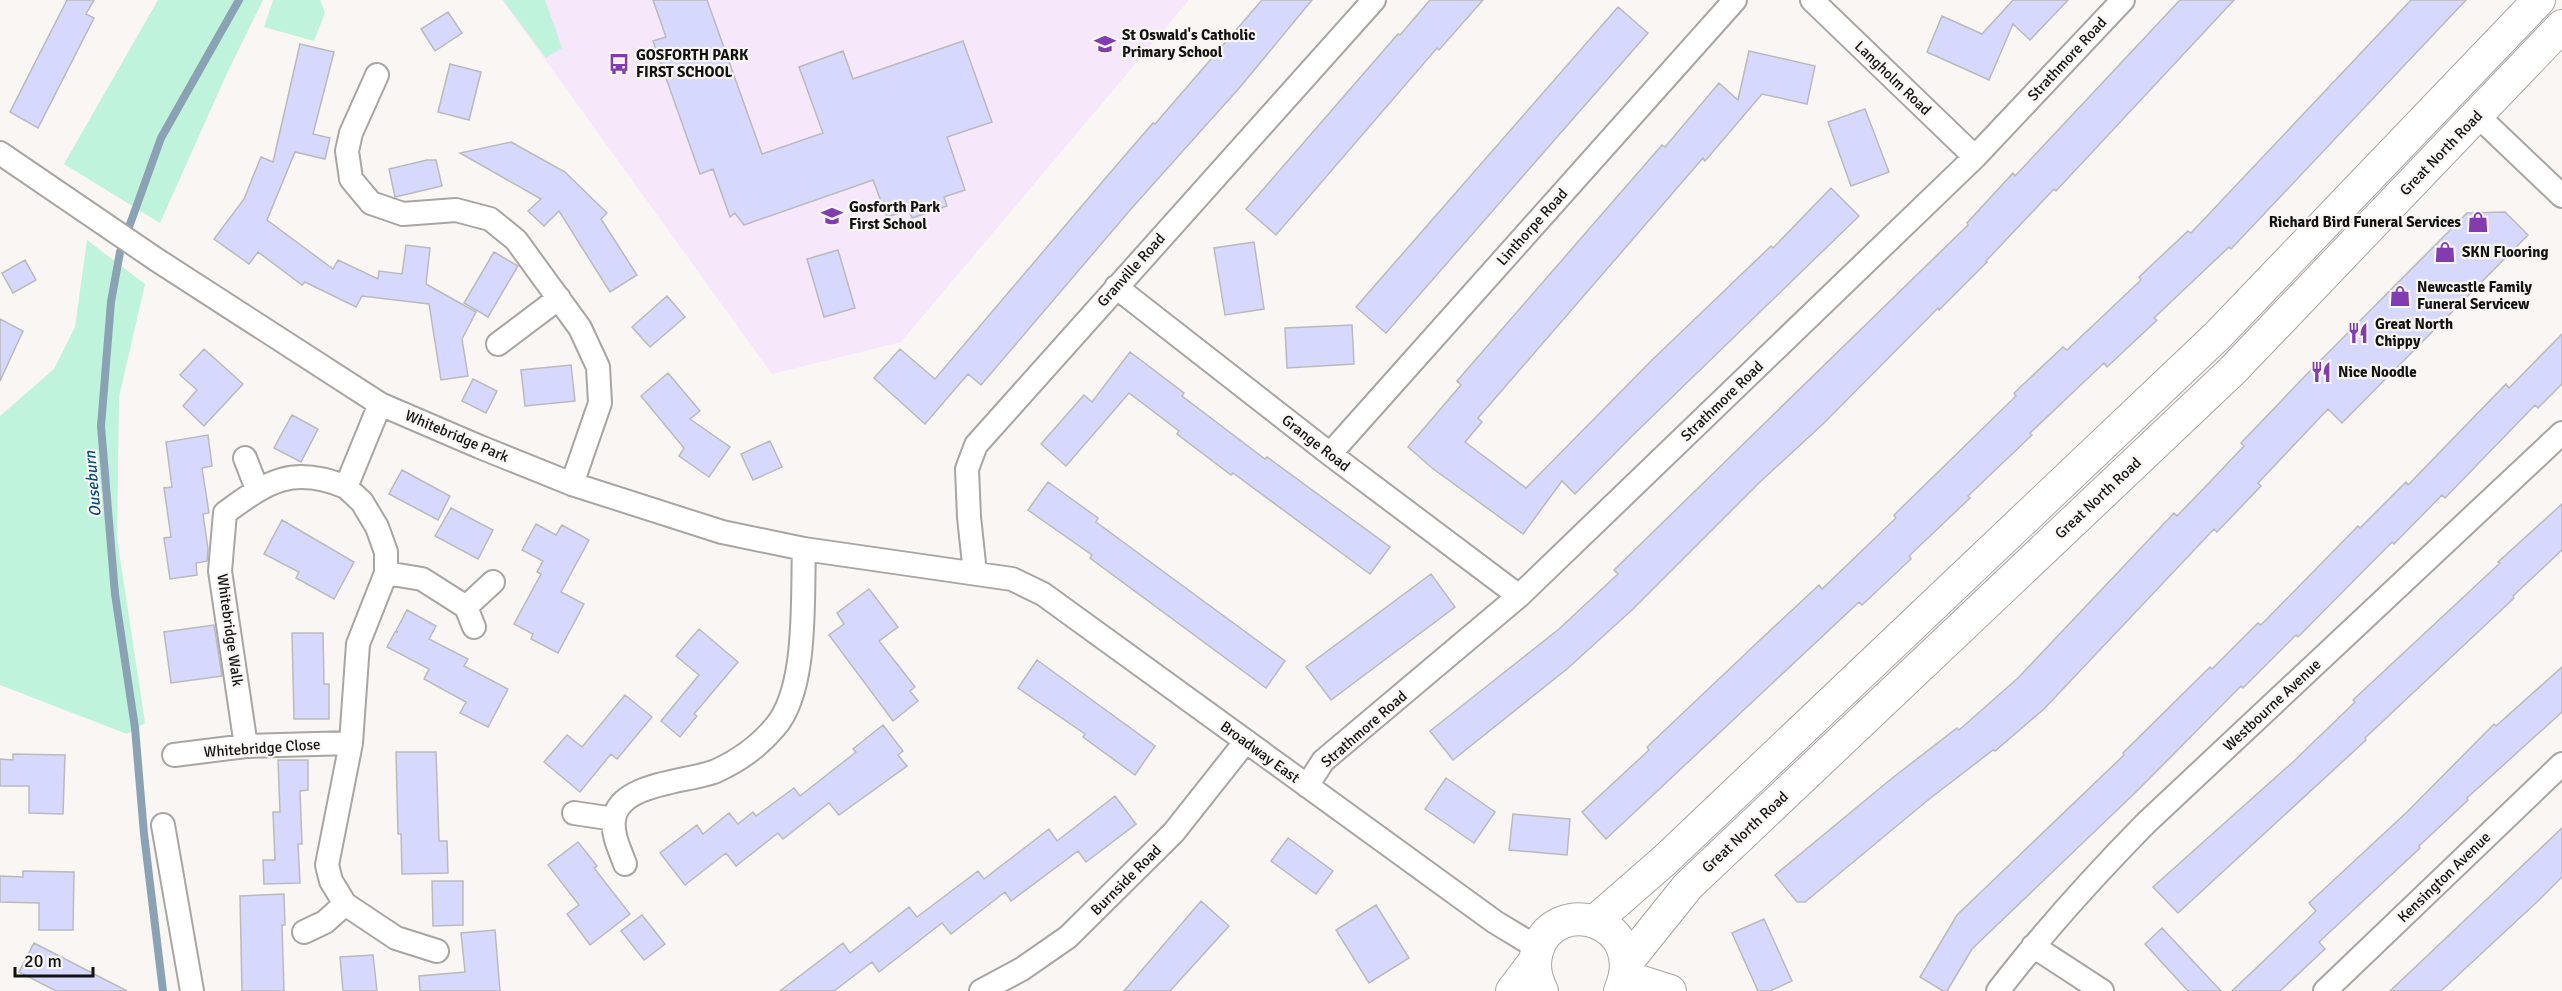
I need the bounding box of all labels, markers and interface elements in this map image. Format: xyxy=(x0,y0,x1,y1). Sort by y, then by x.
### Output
street label: Strathmore Road xyxy=(2024,13,2110,105)
place label: St Oswald's Catholic Primary School xyxy=(1122,26,1255,61)
school or university icon: St Oswald's Catholic Primary School xyxy=(1093,32,1117,56)
street label: Langholm Road xyxy=(1851,37,1935,119)
place label: GOSFORTH PARK FIRST SCHOOL xyxy=(636,46,749,81)
bus stop icon: GOSFORTH PARK FIRST SCHOOL xyxy=(607,52,631,76)
street label: Great North Road xyxy=(2396,107,2486,199)
street label: Linthorpe Road xyxy=(1493,185,1571,269)
place label: Gosforth Park First School xyxy=(849,198,940,233)
school or university icon: Gosforth Park First School xyxy=(820,204,844,228)
shop icon: Richard Bird Funeral Services xyxy=(2466,210,2490,234)
place label: Richard Bird Funeral Services xyxy=(2269,213,2461,231)
street label: Granville Road xyxy=(1093,229,1169,310)
shop icon: SKN Flooring xyxy=(2433,240,2457,264)
place label: SKN Flooring xyxy=(2462,243,2549,261)
place label: Newcastle Family Funeral Servicew xyxy=(2417,278,2533,313)
shop icon: Newcastle Family Funeral Servicew xyxy=(2388,284,2412,308)
place label: Great North Chippy xyxy=(2375,315,2453,350)
restaurant icon: Great North Chippy xyxy=(2346,321,2370,345)
street label: Strathmore Road xyxy=(1677,357,1767,445)
restaurant icon: Nice Noodle xyxy=(2309,360,2333,384)
place label: Nice Noodle xyxy=(2338,363,2417,381)
street label: Whitebridge Park xyxy=(402,406,512,466)
street label: Grange Road xyxy=(1278,411,1354,475)
water label: Ouseburn xyxy=(80,449,106,518)
street label: Great North Road xyxy=(2051,454,2145,542)
street label: Whitebridge Walk xyxy=(213,572,247,688)
street label: Westbourne Avenue xyxy=(2219,655,2325,755)
street label: Strathmore Road xyxy=(1317,687,1411,771)
street label: Broadway East xyxy=(1217,717,1303,787)
street label: Whitebridge Close xyxy=(203,735,321,761)
street label: Great North Road xyxy=(1698,788,1792,876)
street label: Kensington Avenue xyxy=(2394,828,2494,926)
street label: Burnside Road xyxy=(1087,841,1165,919)
scale bar xyxy=(15,940,93,978)
text: 20 m xyxy=(24,950,62,972)

